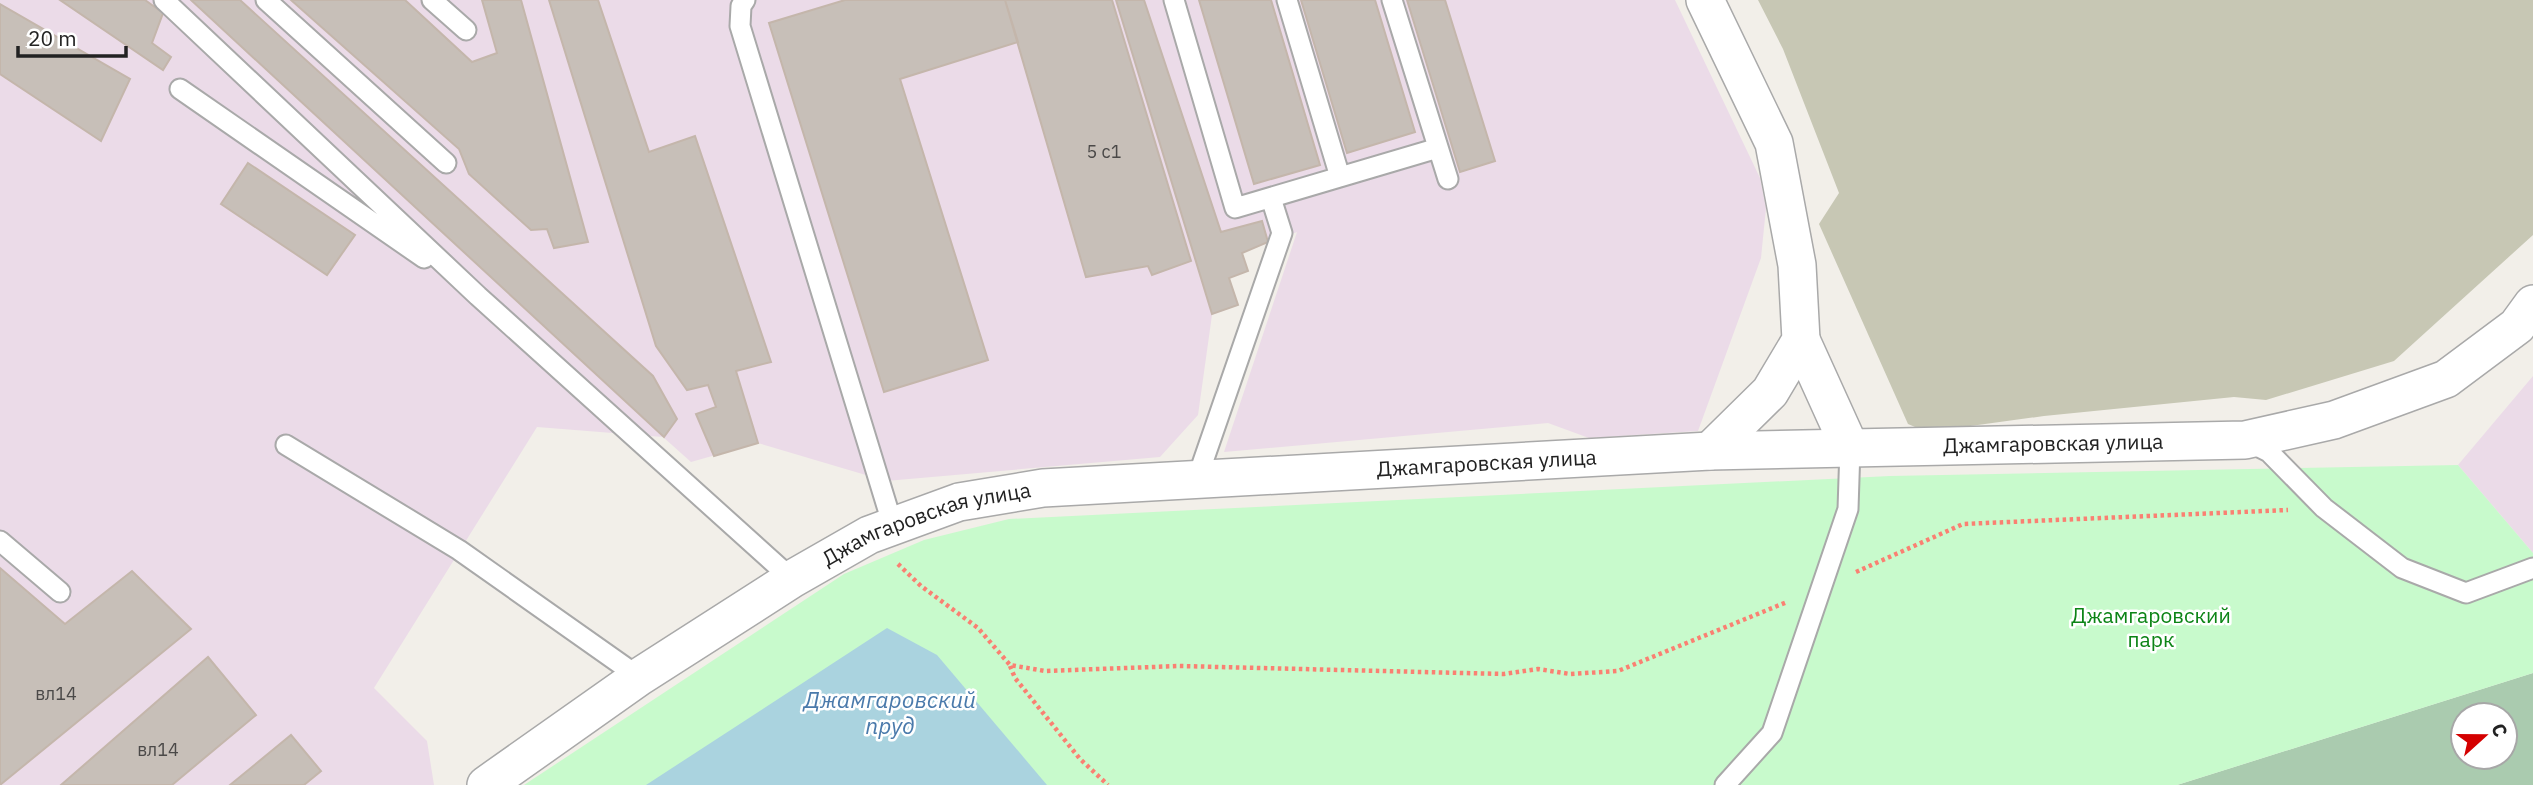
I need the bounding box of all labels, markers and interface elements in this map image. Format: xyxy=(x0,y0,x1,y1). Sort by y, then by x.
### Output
scale bar xyxy=(18,14,126,58)
text: 20 m xyxy=(28,24,77,52)
house number: 5 с1 xyxy=(1087,140,1121,163)
street label: Джамгаровская улица xyxy=(1943,427,2164,459)
street label: Джамгаровская улица xyxy=(1376,442,1597,482)
street label: Джамгаровская улица xyxy=(817,475,1033,572)
park label: Джамгаровский парк xyxy=(2071,601,2231,653)
house number: вл14 xyxy=(35,682,77,705)
water label: Джамгаровский пруд xyxy=(802,684,976,740)
north arrow xyxy=(2449,701,2519,771)
text: С xyxy=(2486,720,2513,740)
house number: вл14 xyxy=(137,738,179,761)

